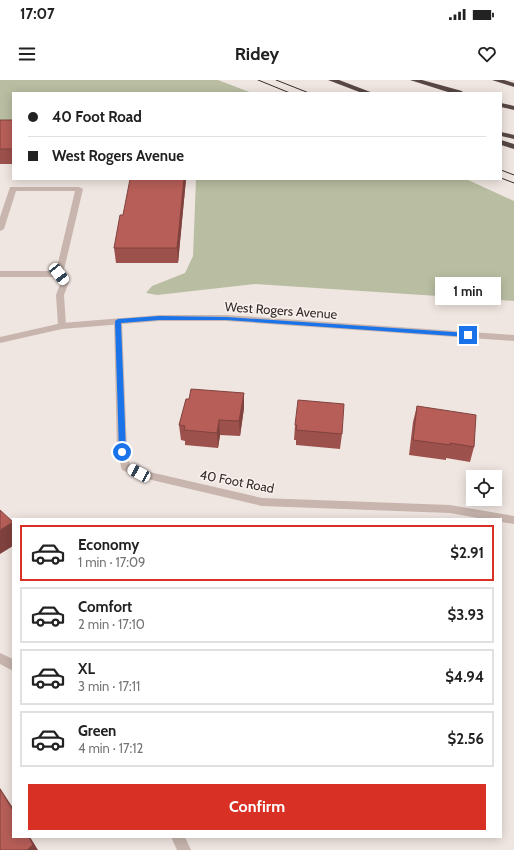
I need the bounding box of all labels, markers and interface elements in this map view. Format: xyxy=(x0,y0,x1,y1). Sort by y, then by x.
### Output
text: 17:07 xyxy=(20,5,55,23)
icon: menu xyxy=(16,43,38,65)
text: Ridey xyxy=(235,43,279,65)
icon: heart xyxy=(476,43,498,65)
text: 40 Foot Road xyxy=(52,108,142,126)
text: West Rogers Avenue xyxy=(52,147,184,165)
car xyxy=(47,261,71,287)
callout: 1 min xyxy=(435,277,501,305)
text: 1 min xyxy=(453,283,483,299)
street label: West Rogers Avenue xyxy=(224,298,338,322)
route end xyxy=(459,326,477,344)
route start xyxy=(113,443,131,461)
car xyxy=(126,462,152,484)
street label: 40 Foot Road xyxy=(198,466,276,496)
map controls xyxy=(466,470,502,506)
button: locate xyxy=(466,470,502,506)
icon: car xyxy=(30,535,66,571)
text: Economy xyxy=(78,536,139,554)
text: $2.91 xyxy=(450,544,484,562)
text: 1 min · 17:09 xyxy=(78,554,145,570)
icon: car xyxy=(30,597,66,633)
text: Comfort xyxy=(78,598,132,616)
text: $3.93 xyxy=(448,606,484,624)
text: 2 min · 17:10 xyxy=(78,616,145,632)
icon: car xyxy=(30,659,66,695)
text: XL xyxy=(78,660,95,678)
text: $4.94 xyxy=(445,668,484,686)
text: 3 min · 17:11 xyxy=(78,678,140,694)
icon: car xyxy=(30,721,66,757)
text: Green xyxy=(78,722,116,740)
text: $2.56 xyxy=(448,730,484,748)
text: 4 min · 17:12 xyxy=(78,740,143,756)
button: Confirm xyxy=(28,784,486,830)

